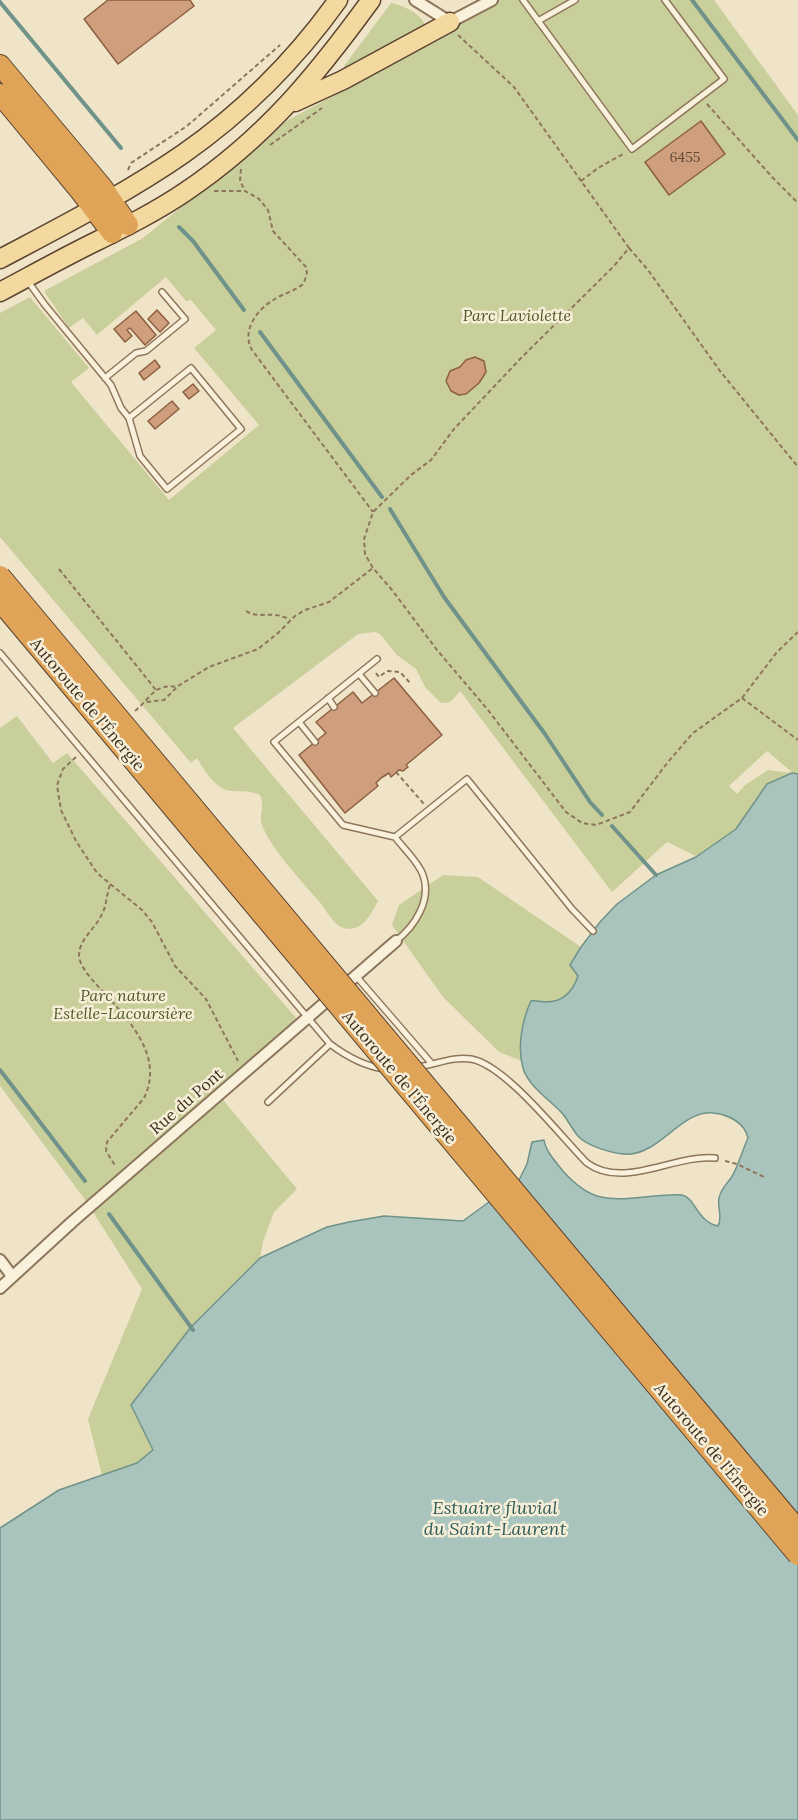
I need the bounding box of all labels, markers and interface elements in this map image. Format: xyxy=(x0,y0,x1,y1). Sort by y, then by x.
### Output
house number: 6455 xyxy=(670,150,700,166)
park label: Parc Laviolette xyxy=(463,306,571,326)
street label: Autoroute de l'Énergie xyxy=(26,635,148,775)
park label: Parc nature Estelle-Lacoursière xyxy=(53,986,193,1024)
street label: Autoroute de l'Énergie xyxy=(338,1008,460,1148)
street label: Rue du Pont xyxy=(147,1065,227,1139)
street label: Autoroute de l'Énergie xyxy=(650,1380,772,1520)
water label: Estuaire fluvial du Saint-Laurent xyxy=(424,1498,566,1540)

